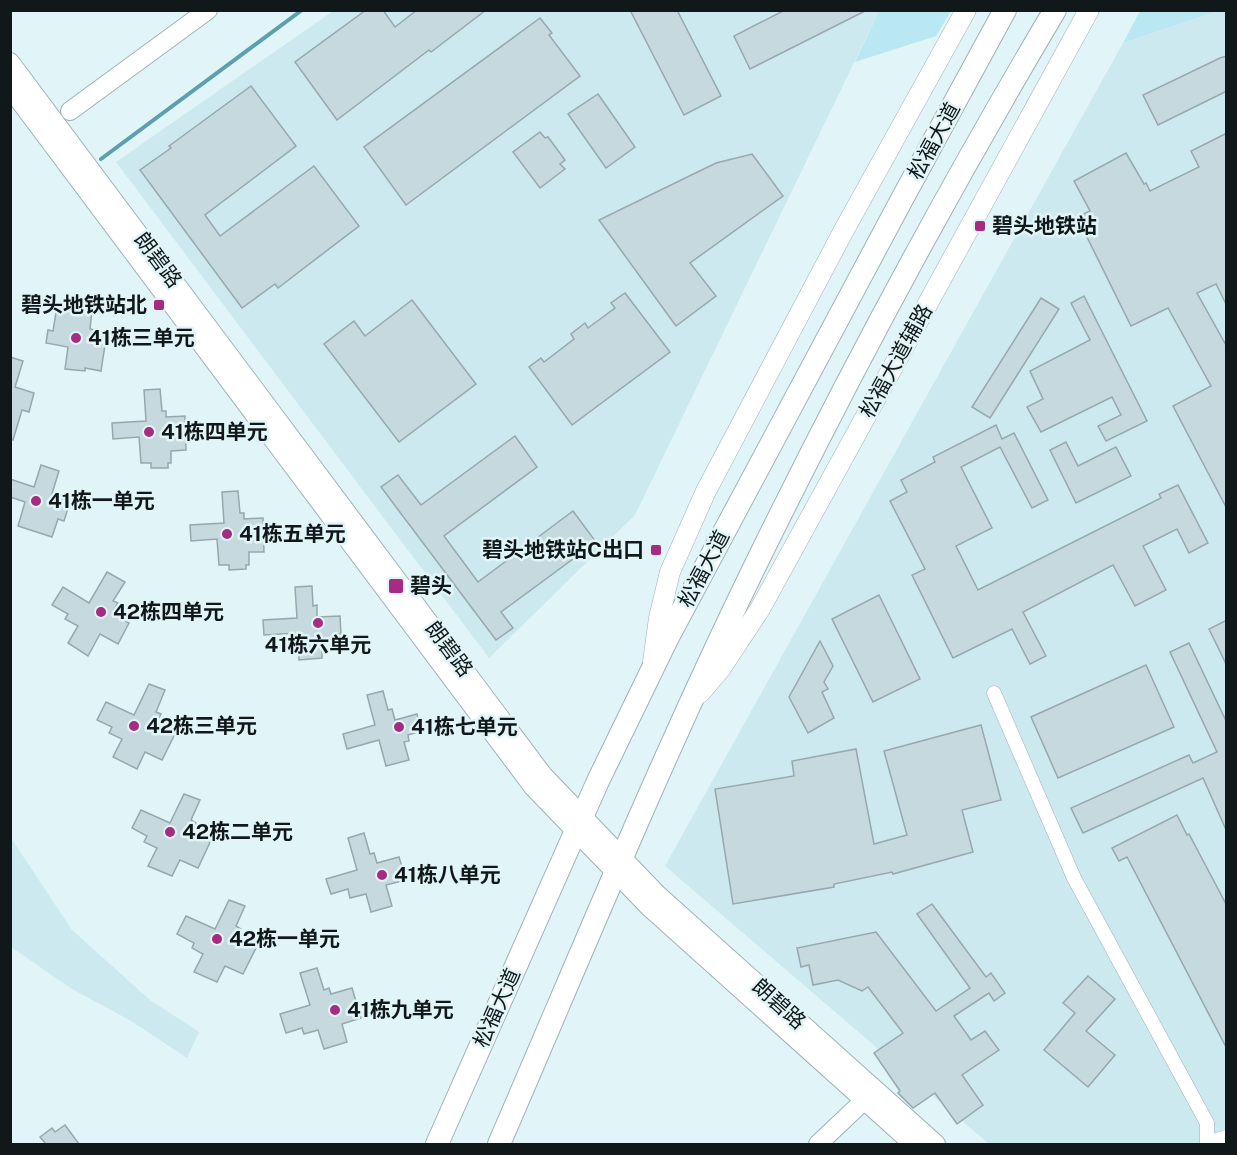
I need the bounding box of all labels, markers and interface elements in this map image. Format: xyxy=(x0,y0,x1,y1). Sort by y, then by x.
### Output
street label: 松福大道 xyxy=(902,98,965,184)
place label: 碧头地铁站 xyxy=(992,213,1097,238)
marker: 碧头地铁站 xyxy=(973,219,987,233)
street label: 朗碧路 xyxy=(129,227,187,292)
place label: 碧头地铁站北 xyxy=(21,292,147,317)
marker: 碧头地铁站北 xyxy=(152,298,166,312)
street label: 松福大道辅路 xyxy=(854,300,937,422)
place label: 41栋三单元 xyxy=(88,325,195,350)
marker: 41栋三单元 xyxy=(69,331,83,345)
place label: 41栋四单元 xyxy=(161,419,268,444)
marker: 41栋四单元 xyxy=(142,425,156,439)
place label: 41栋一单元 xyxy=(48,488,155,513)
marker: 41栋一单元 xyxy=(29,494,43,508)
place label: 41栋五单元 xyxy=(239,521,346,546)
street label: 松福大道 xyxy=(673,526,734,612)
marker: 41栋五单元 xyxy=(220,527,234,541)
place label: 碧头地铁站C出口 xyxy=(482,537,644,562)
marker: 碧头地铁站C出口 xyxy=(649,543,663,557)
place label: 碧头 xyxy=(410,573,452,598)
marker: 碧头 xyxy=(387,577,405,595)
place label: 42栋四单元 xyxy=(113,599,224,624)
marker: 42栋四单元 xyxy=(94,605,108,619)
marker: 41栋六单元 xyxy=(311,616,325,630)
street label: 朗碧路 xyxy=(420,616,478,681)
place label: 41栋六单元 xyxy=(265,632,371,657)
place label: 42栋三单元 xyxy=(146,713,257,738)
place label: 41栋七单元 xyxy=(411,714,518,739)
marker: 42栋三单元 xyxy=(127,719,141,733)
marker: 41栋七单元 xyxy=(392,720,406,734)
place label: 42栋二单元 xyxy=(182,819,293,844)
marker: 42栋二单元 xyxy=(163,825,177,839)
place label: 41栋八单元 xyxy=(394,862,501,887)
marker: 41栋八单元 xyxy=(375,868,389,882)
place label: 42栋一单元 xyxy=(229,926,340,951)
marker: 42栋一单元 xyxy=(210,932,224,946)
street label: 松福大道 xyxy=(468,964,525,1051)
street label: 朗碧路 xyxy=(748,973,811,1034)
place label: 41栋九单元 xyxy=(347,997,454,1022)
marker: 41栋九单元 xyxy=(328,1003,342,1017)

